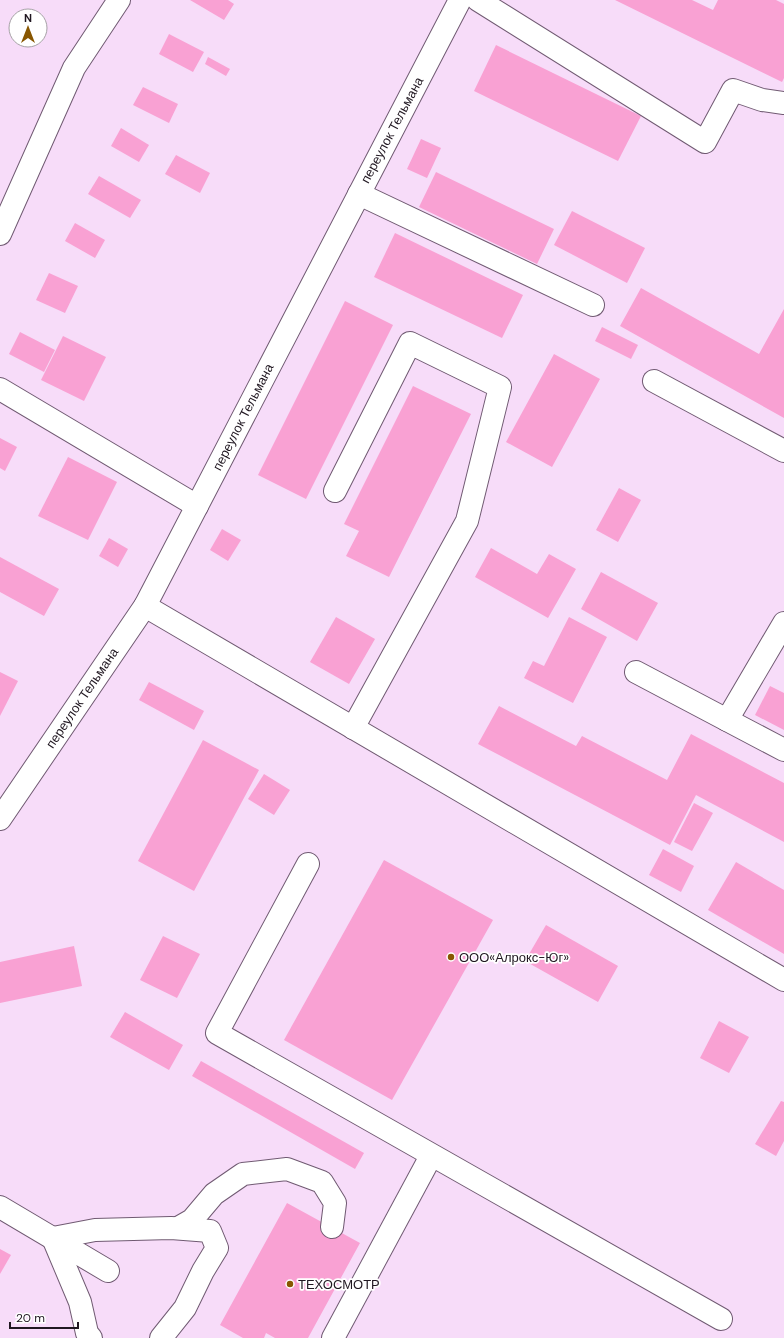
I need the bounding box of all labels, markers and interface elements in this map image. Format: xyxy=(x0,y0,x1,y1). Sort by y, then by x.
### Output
north arrow xyxy=(8,8,48,48)
text: N xyxy=(24,11,32,25)
street label: переулок Тельмана xyxy=(357,73,428,186)
street label: переулок Тельмана xyxy=(209,360,278,473)
street label: переулок Тельмана xyxy=(42,644,122,752)
place label: ООО«Алрокс-Юг» xyxy=(459,949,569,966)
marker: ООО«Алрокс-Юг» xyxy=(446,952,456,962)
place label: ТЕХОСМОТР xyxy=(298,1276,380,1293)
marker: ТЕХОСМОТР xyxy=(285,1279,295,1289)
scale bar xyxy=(10,1304,78,1330)
text: 20 m xyxy=(16,1310,45,1326)

